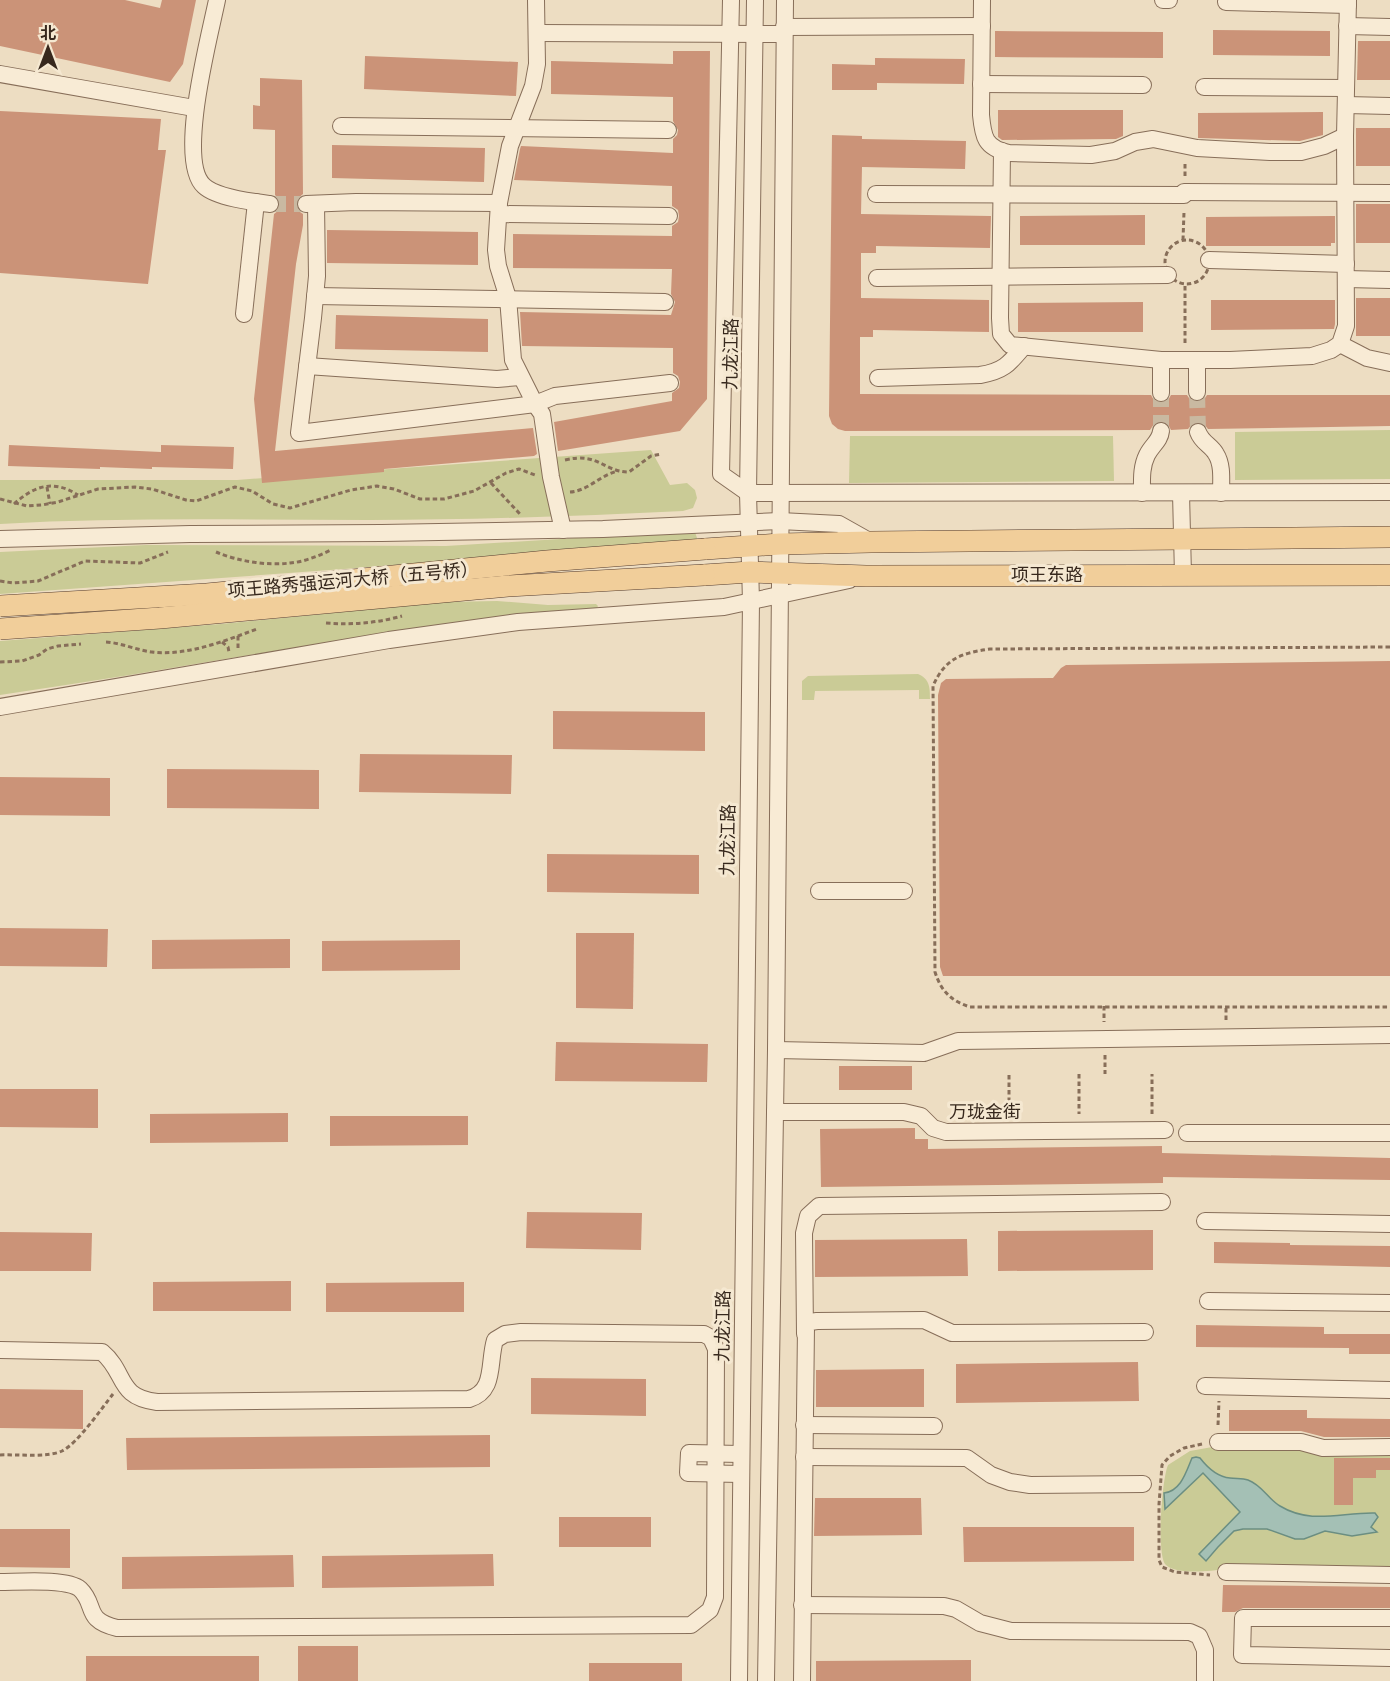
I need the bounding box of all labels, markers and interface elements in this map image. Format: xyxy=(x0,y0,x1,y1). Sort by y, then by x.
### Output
north arrow xyxy=(18,18,78,78)
text: 北 xyxy=(40,22,56,43)
street label: 九龙江路 xyxy=(717,318,743,390)
street label: 项王路秀强运河大桥（五号桥） xyxy=(226,556,479,602)
street label: 项王东路 xyxy=(1011,562,1083,586)
street label: 九龙江路 xyxy=(714,804,740,876)
street label: 万珑金街 xyxy=(949,1099,1021,1123)
street label: 九龙江路 xyxy=(709,1290,735,1362)

